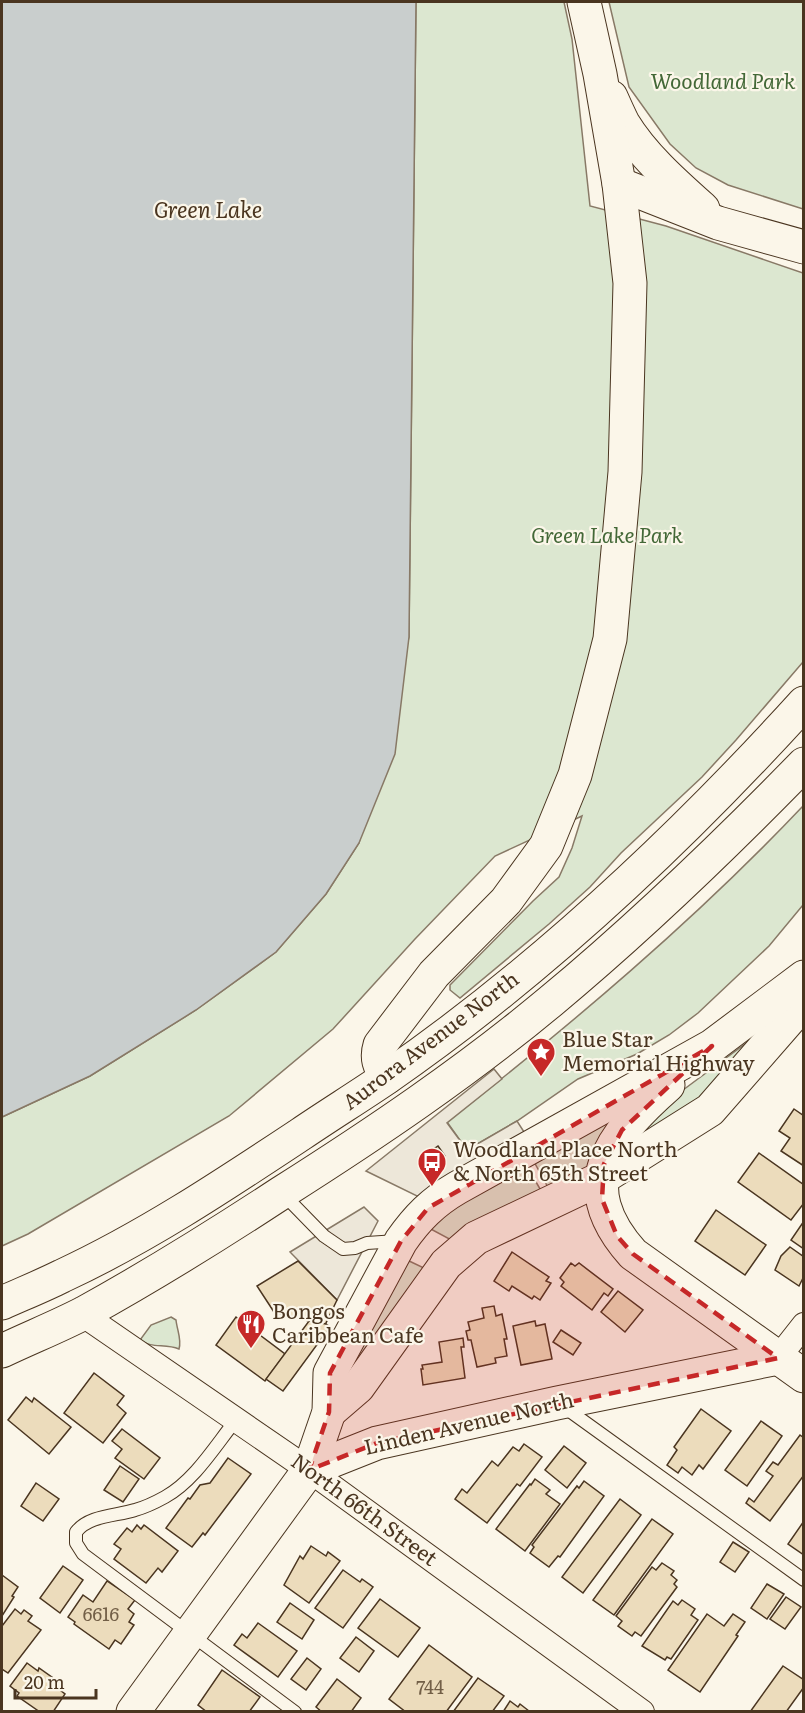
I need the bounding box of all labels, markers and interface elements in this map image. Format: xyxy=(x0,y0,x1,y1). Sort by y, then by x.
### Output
park label: Woodland Park xyxy=(650,64,796,95)
water label: Green Lake xyxy=(154,192,262,225)
park label: Green Lake Park xyxy=(531,518,684,549)
street label: Aurora Avenue North xyxy=(335,962,524,1116)
place label: Blue Star Memorial Highway xyxy=(562,1022,755,1077)
place icon: Blue Star Memorial Highway xyxy=(525,1036,557,1078)
place label: Woodland Place North & North 65th Street xyxy=(453,1132,678,1187)
bus stop icon: Woodland Place North & North 65th Street xyxy=(416,1146,448,1188)
place label: Bongos Caribbean Cafe xyxy=(272,1294,424,1349)
restaurant icon: Bongos Caribbean Cafe xyxy=(235,1308,267,1350)
street label: Linden Avenue North xyxy=(360,1382,576,1461)
street label: North 66th Street xyxy=(286,1444,446,1572)
house number: 6616 xyxy=(83,1600,119,1627)
scale bar xyxy=(15,1662,96,1700)
text: 20 m xyxy=(24,1668,65,1695)
house number: 744 xyxy=(416,1673,444,1700)

